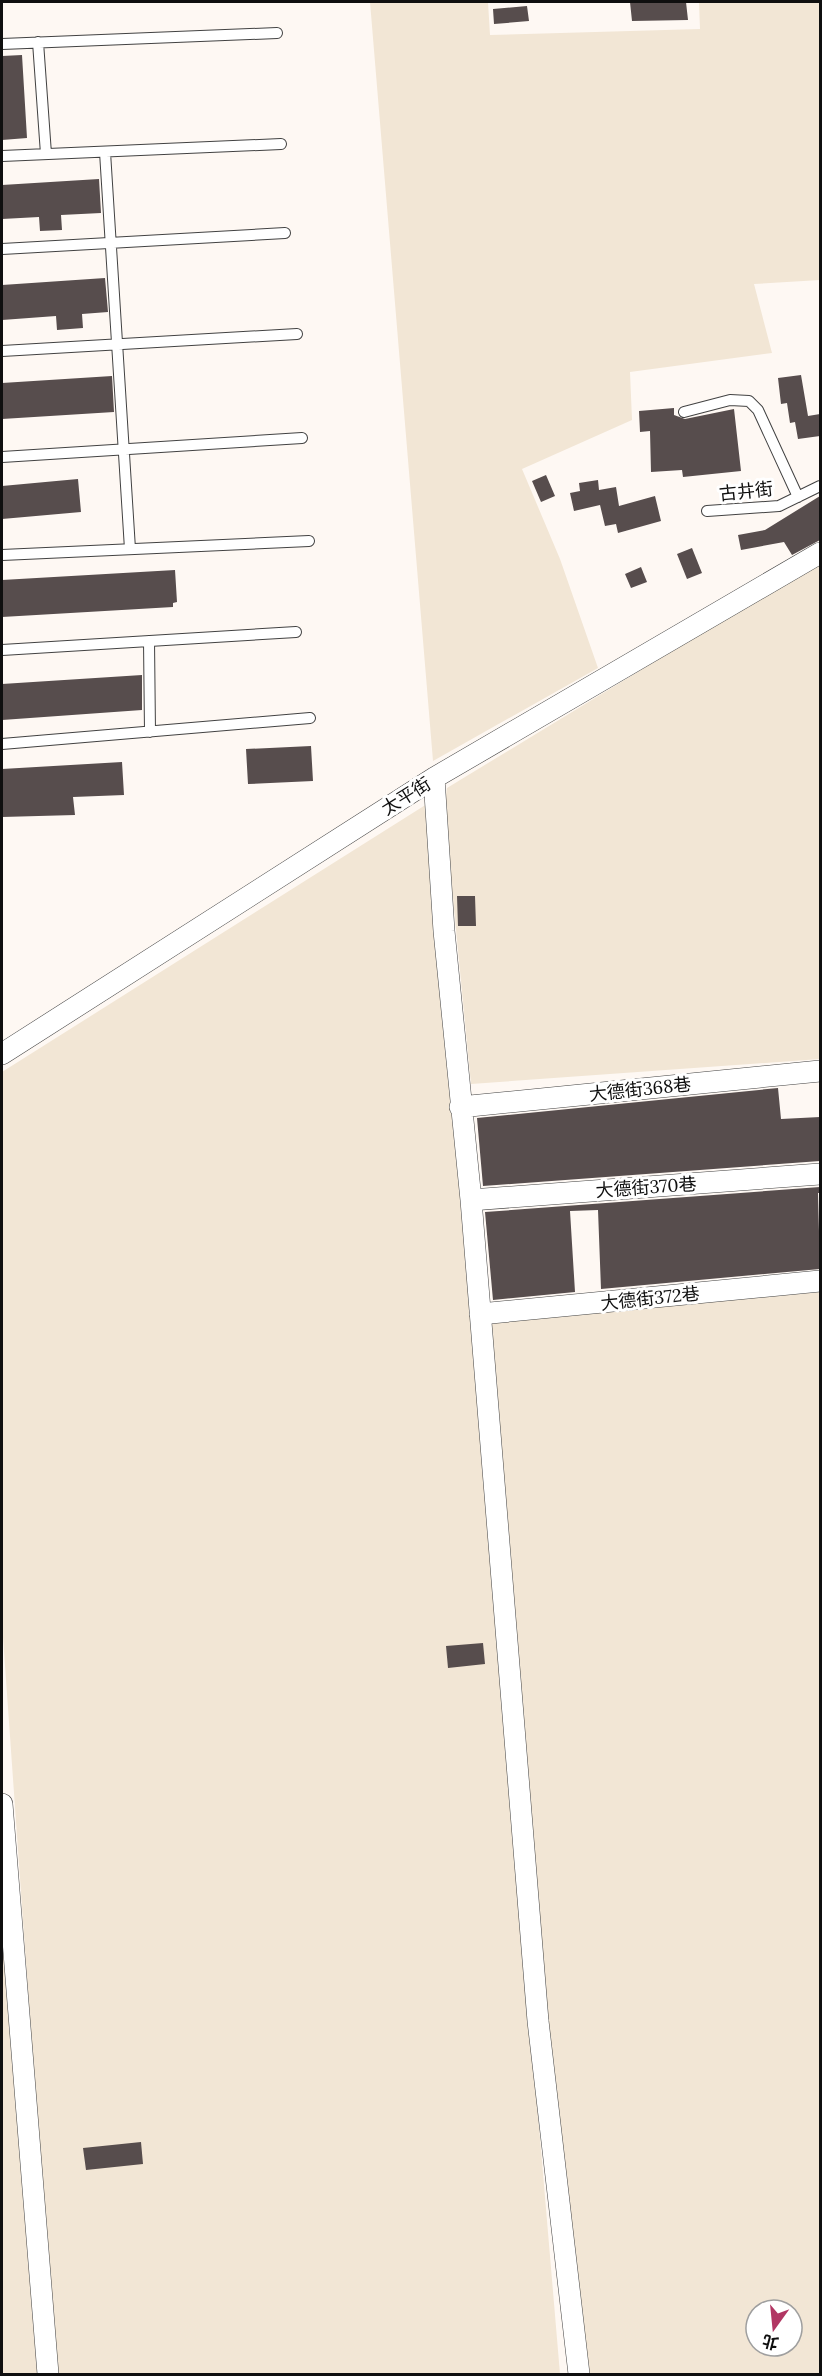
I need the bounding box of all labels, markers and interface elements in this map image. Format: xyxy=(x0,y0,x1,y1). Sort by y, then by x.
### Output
street label: 古井街 xyxy=(718,477,774,505)
street label: 太平街 xyxy=(377,772,435,820)
street label: 大德街368巷 xyxy=(588,1072,692,1106)
street label: 大德街370巷 xyxy=(595,1172,697,1202)
street label: 大德街372巷 xyxy=(599,1281,701,1315)
north arrow xyxy=(744,2298,804,2358)
text: 北 xyxy=(760,2331,780,2354)

